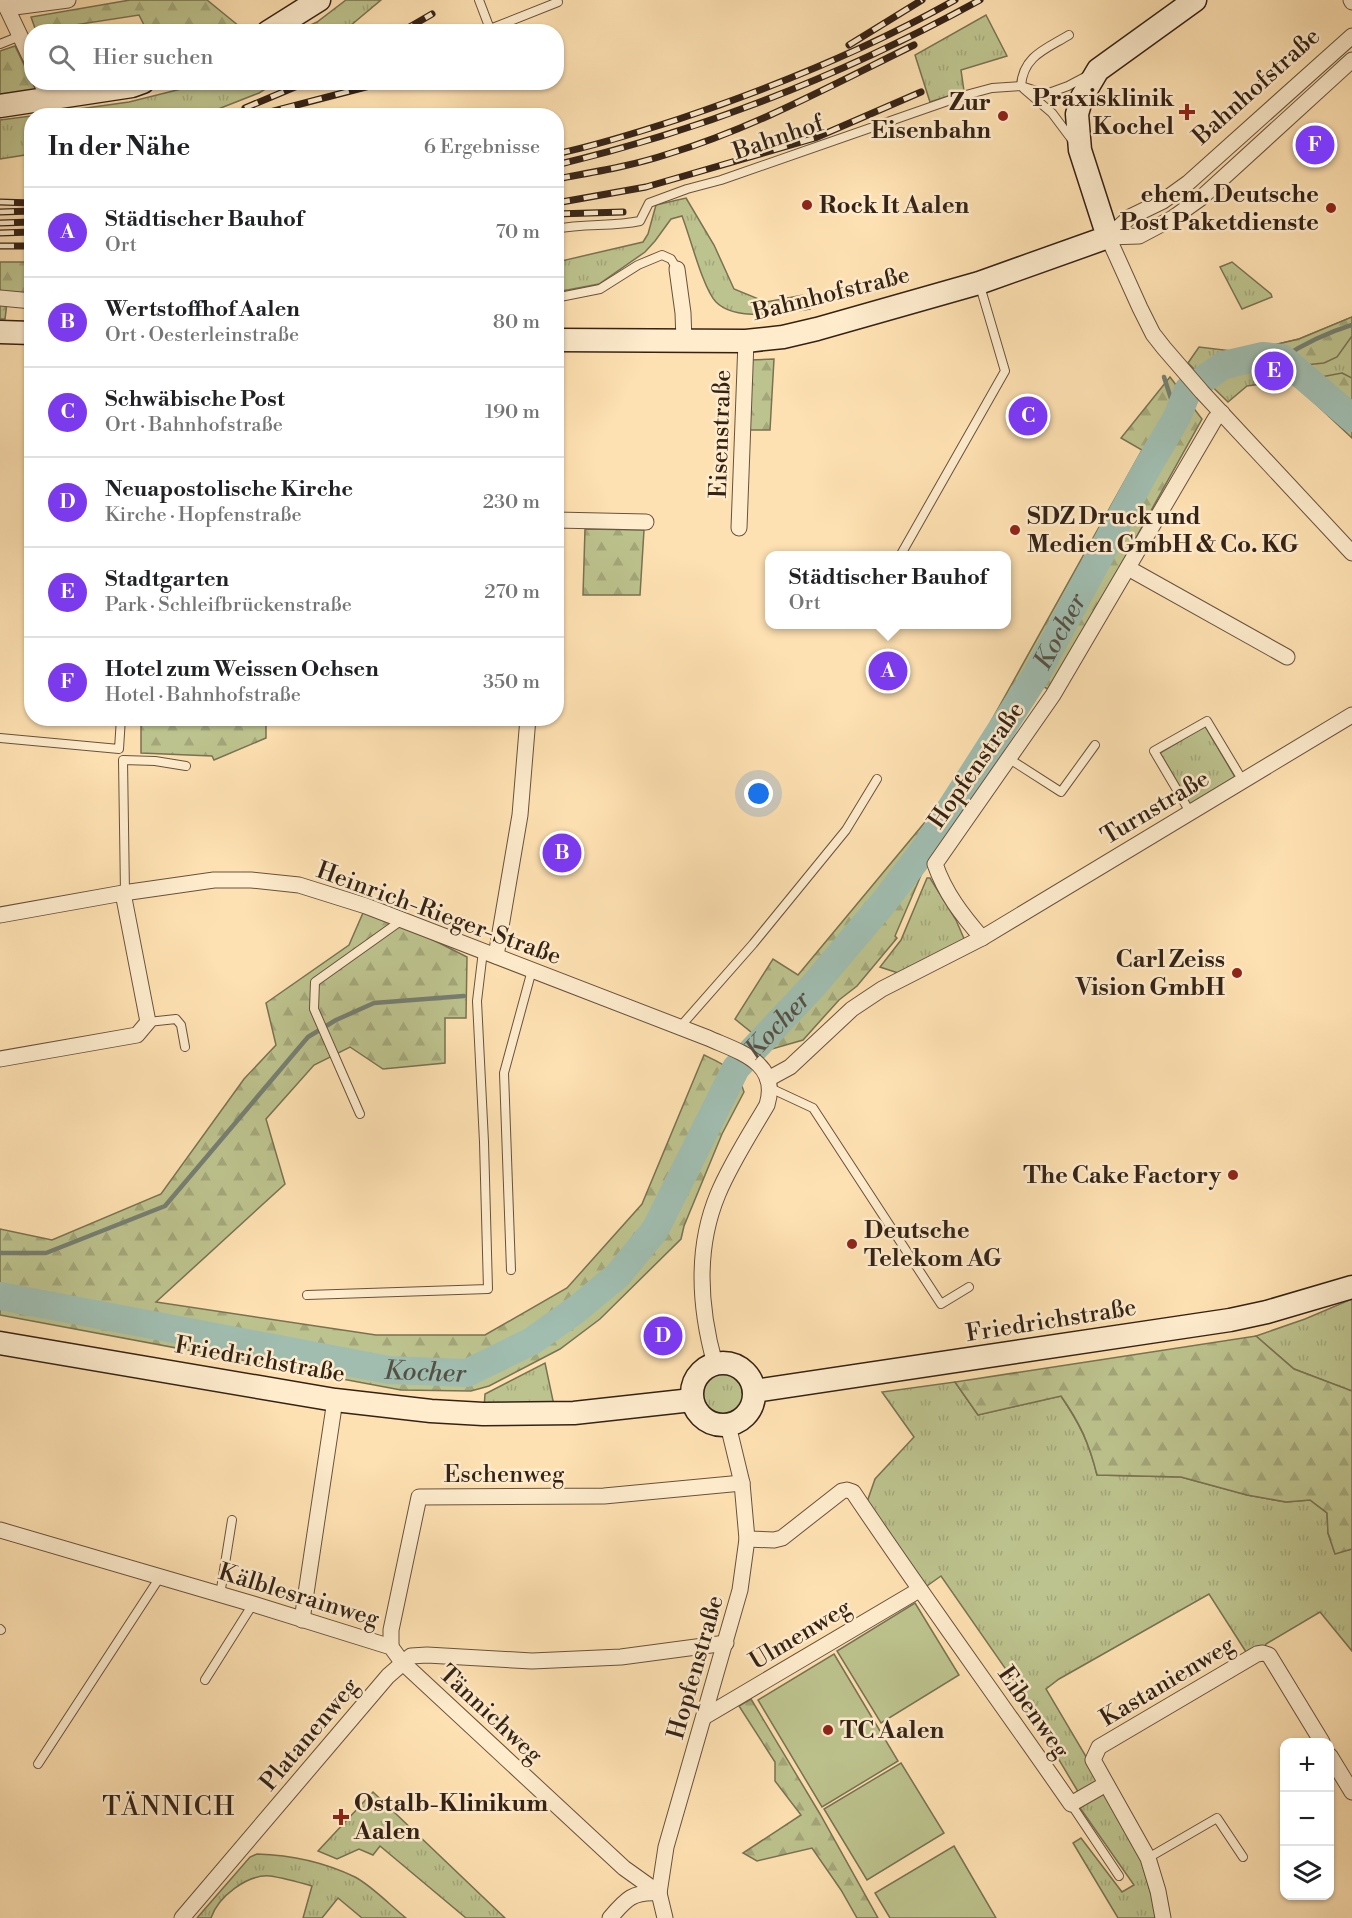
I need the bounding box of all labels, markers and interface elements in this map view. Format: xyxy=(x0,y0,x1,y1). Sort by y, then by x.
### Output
street label: Bahnhofstraße xyxy=(1186,22,1327,152)
search box xyxy=(24,24,564,90)
icon: search xyxy=(45,41,78,74)
text: Hier suchen xyxy=(93,44,213,71)
place label: Praxisklinik Kochel xyxy=(1032,84,1175,142)
place label: Zur Eisenbahn xyxy=(871,88,991,146)
marker: Praxisklinik Kochel xyxy=(1178,103,1196,121)
street label: Bahnhof xyxy=(728,108,829,168)
marker: Zur Eisenbahn xyxy=(996,109,1010,123)
pin: F xyxy=(1296,122,1334,168)
text: In der Nähe xyxy=(48,131,190,163)
text: 6 Ergebnisse xyxy=(424,135,540,160)
place label: ehem. Deutsche Post Paketdienste xyxy=(1120,180,1319,238)
place label: Rock It Aalen xyxy=(819,191,970,221)
marker: Rock It Aalen xyxy=(800,198,814,212)
marker: ehem. Deutsche Post Paketdienste xyxy=(1324,201,1338,215)
text: Städtischer Bauhof xyxy=(105,206,303,233)
text: A xyxy=(60,220,75,245)
text: 70 m xyxy=(496,220,540,245)
text: Ort xyxy=(105,233,137,258)
street label: Bahnhofstraße xyxy=(748,260,913,328)
text: Wertstoffhof Aalen xyxy=(105,296,300,323)
text: B xyxy=(60,310,75,335)
text: 80 m xyxy=(493,310,540,335)
text: Ort · Oesterleinstraße xyxy=(105,323,299,348)
pin: E xyxy=(1254,348,1294,394)
street label: Eisenstraße xyxy=(704,369,738,499)
text: Schwäbische Post xyxy=(105,386,285,413)
pin: C xyxy=(1008,394,1048,438)
text: C xyxy=(60,400,75,425)
text: 190 m xyxy=(485,400,540,425)
text: Ort · Bahnhofstraße xyxy=(105,413,283,438)
text: Neuapostolische Kirche xyxy=(105,476,353,503)
text: D xyxy=(60,490,75,515)
text: 230 m xyxy=(483,490,540,515)
place label: SDZ Druck und Medien GmbH & Co. KG xyxy=(1027,502,1299,560)
text: Kirche · Hopfenstraße xyxy=(105,503,302,528)
marker: SDZ Druck und Medien GmbH & Co. KG xyxy=(1008,523,1022,537)
popup xyxy=(765,551,1011,629)
text: Städtischer Bauhof xyxy=(789,564,987,591)
text: Stadtgarten xyxy=(105,566,229,593)
text: E xyxy=(61,580,74,605)
text: 270 m xyxy=(484,580,540,605)
water label: Kocher xyxy=(1027,587,1094,675)
text: Ort xyxy=(789,591,821,616)
text: Park · Schleifbrückenstraße xyxy=(105,593,352,618)
pin: A xyxy=(868,648,908,694)
text: Hotel zum Weissen Ochsen xyxy=(105,656,379,683)
text: F xyxy=(60,670,75,695)
text: 350 m xyxy=(483,670,540,695)
text: Hotel · Bahnhofstraße xyxy=(105,683,301,708)
street label: Hopfenstraße xyxy=(922,696,1032,835)
street label: Turnstraße xyxy=(1096,764,1215,852)
your location xyxy=(744,779,773,808)
pin: B xyxy=(542,830,582,876)
street label: Heinrich-Rieger-Straße xyxy=(312,856,565,972)
place label: Carl Zeiss Vision GmbH xyxy=(1075,945,1225,1003)
marker: Carl Zeiss Vision GmbH xyxy=(1230,966,1244,980)
water label: Kocher xyxy=(738,984,818,1066)
place label: The Cake Factory xyxy=(1023,1161,1222,1191)
marker: The Cake Factory xyxy=(1226,1168,1240,1182)
place label: Deutsche Telekom AG xyxy=(864,1216,1002,1274)
marker: Deutsche Telekom AG xyxy=(845,1237,859,1251)
street label: Friedrichstraße xyxy=(964,1293,1139,1349)
pin: D xyxy=(644,1314,682,1358)
street label: Friedrichstraße xyxy=(172,1330,347,1390)
water label: Kocher xyxy=(383,1355,468,1390)
street label: Eschenweg xyxy=(444,1460,565,1490)
street label: Kälblesrainweg xyxy=(215,1557,383,1635)
street label: Hopfenstraße xyxy=(661,1592,731,1743)
street label: Ulmenweg xyxy=(744,1593,857,1677)
street label: Kastanienweg xyxy=(1095,1630,1241,1734)
street label: Tännichweg xyxy=(432,1659,549,1771)
street label: Eibenweg xyxy=(991,1661,1076,1765)
street label: Platanenweg xyxy=(254,1672,366,1797)
place label: TC Aalen xyxy=(840,1716,945,1746)
marker: TC Aalen xyxy=(821,1723,835,1737)
map controls xyxy=(1280,1738,1334,1900)
button: + xyxy=(1280,1738,1334,1792)
place label: Ostalb-Klinikum Aalen xyxy=(353,1789,548,1847)
district label: TÄNNICH xyxy=(102,1790,236,1823)
button: − xyxy=(1280,1792,1334,1846)
marker: Ostalb-Klinikum Aalen xyxy=(332,1808,350,1826)
button: layers xyxy=(1280,1846,1334,1900)

